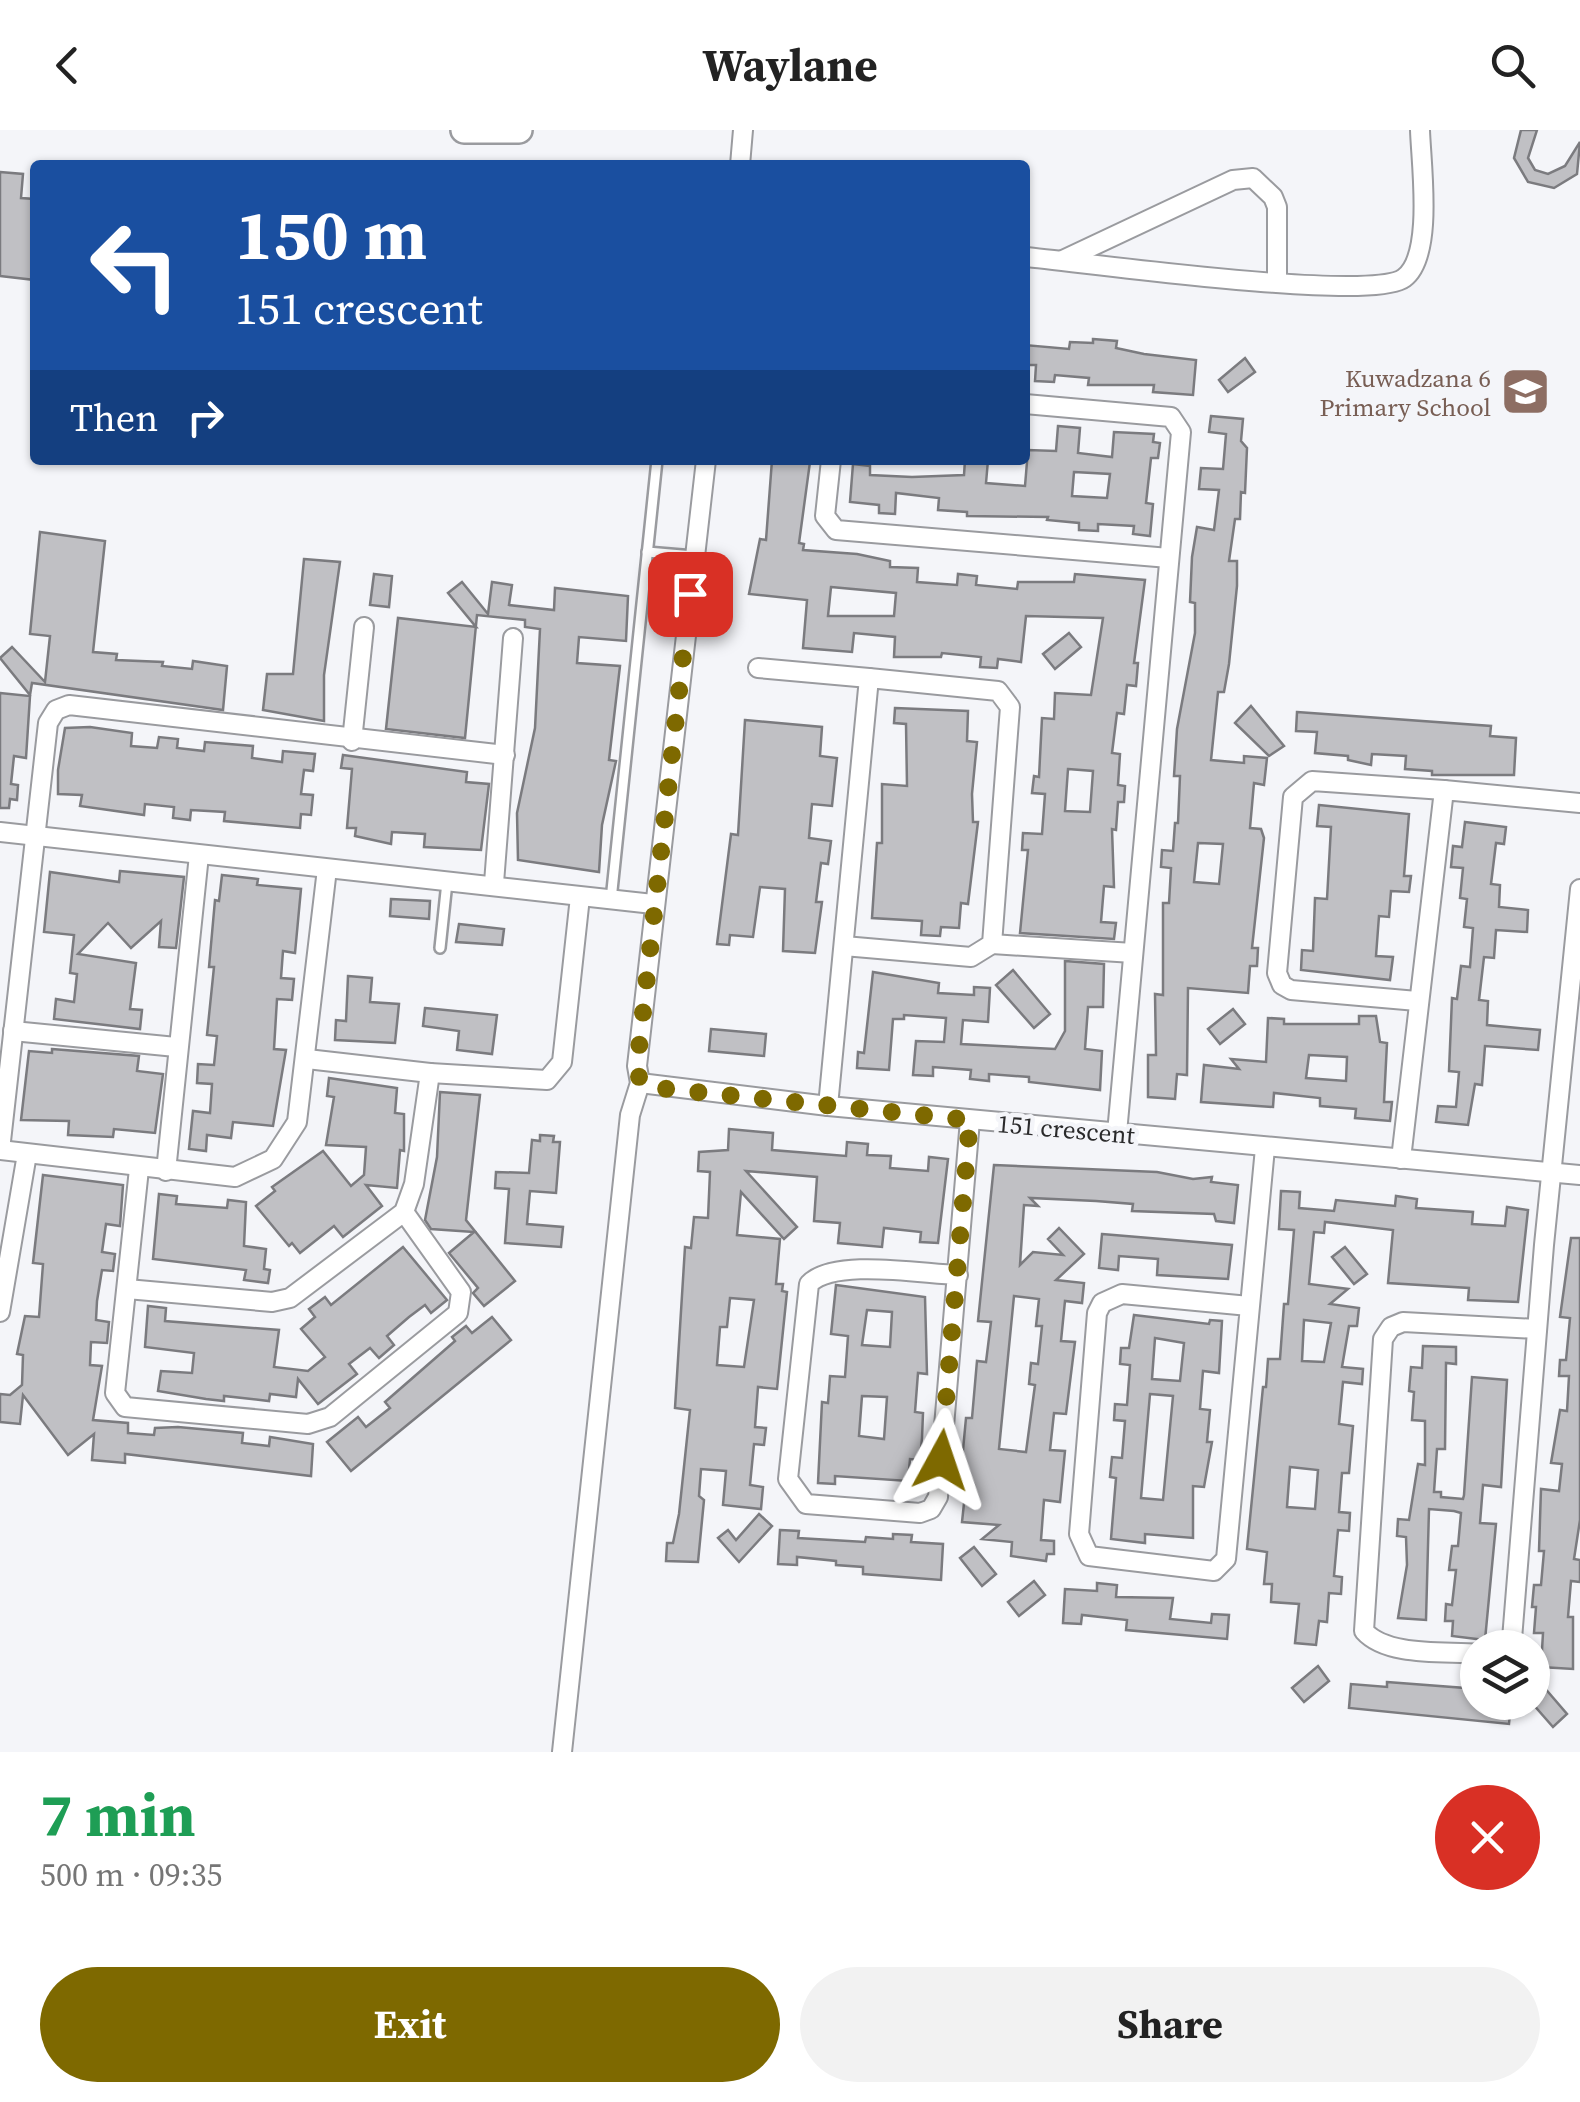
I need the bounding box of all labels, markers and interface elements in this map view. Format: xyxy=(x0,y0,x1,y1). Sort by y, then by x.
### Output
text: Waylane xyxy=(702,34,878,96)
icon: back xyxy=(40,38,95,93)
icon: search xyxy=(1485,38,1540,93)
text: 150 m xyxy=(235,186,427,282)
icon: left xyxy=(70,200,200,330)
text: 151 crescent xyxy=(235,277,483,339)
place label: Kuwadzana 6 Primary School xyxy=(1320,361,1491,424)
school or university icon: Kuwadzana 6 Primary School xyxy=(1500,366,1552,418)
icon: right xyxy=(178,390,233,445)
text: Then xyxy=(70,392,158,444)
pin xyxy=(648,552,733,637)
icon: arrive xyxy=(663,567,718,622)
street label: 151 crescent xyxy=(996,1106,1137,1152)
position arrow xyxy=(889,1408,993,1512)
map controls xyxy=(1460,1630,1550,1720)
button: layers xyxy=(1460,1630,1550,1720)
text: 7 min xyxy=(40,1774,196,1856)
button: close xyxy=(1435,1785,1540,1890)
text: 500 m · 09:35 xyxy=(40,1853,222,1897)
button: Exit xyxy=(40,1967,780,2082)
button: Share xyxy=(800,1967,1540,2082)

